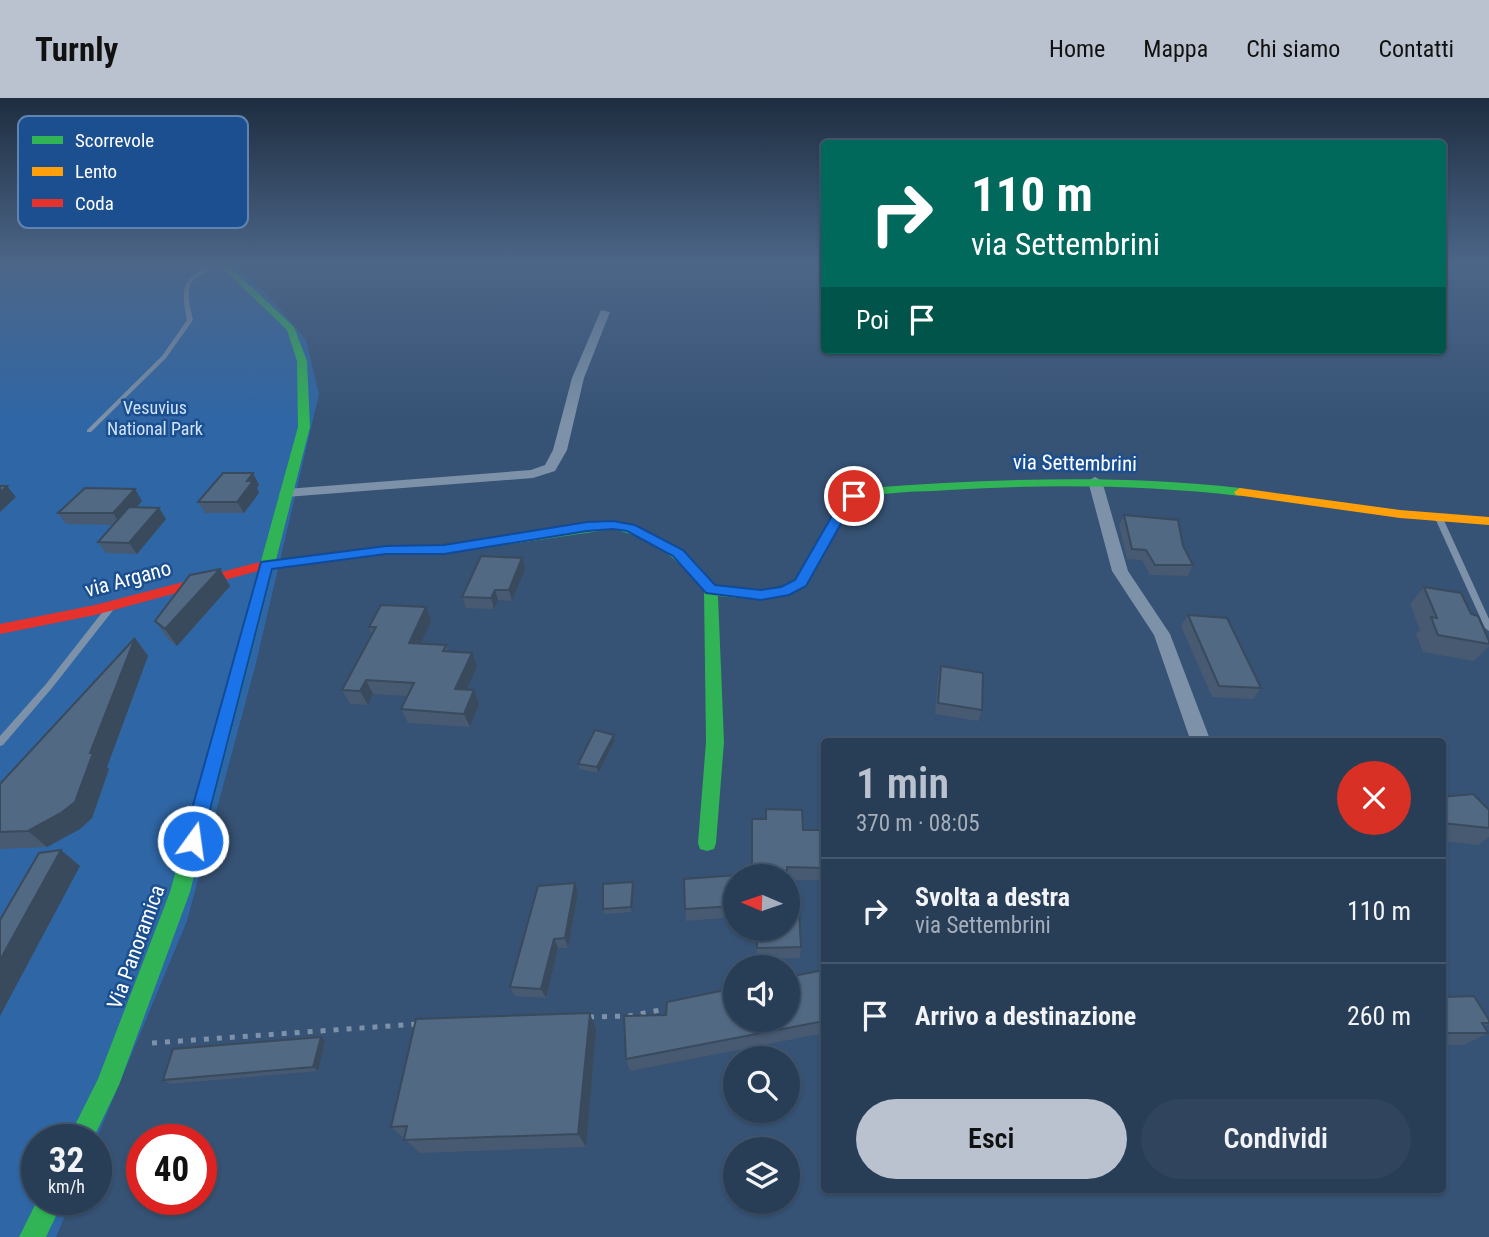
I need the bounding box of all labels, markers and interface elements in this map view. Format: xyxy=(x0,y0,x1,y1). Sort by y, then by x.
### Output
text: Turnly xyxy=(35,30,118,69)
text: Home xyxy=(1049,35,1105,63)
text: Mappa xyxy=(1143,35,1208,63)
text: Chi siamo xyxy=(1246,35,1340,63)
text: Contatti xyxy=(1378,35,1454,63)
legend xyxy=(18,116,248,228)
text: Scorrevole xyxy=(75,129,154,152)
text: Lento xyxy=(75,160,117,183)
text: 110 m xyxy=(971,166,1093,223)
icon: right xyxy=(856,168,947,259)
text: Coda xyxy=(75,192,114,215)
text: via Settembrini xyxy=(971,225,1160,263)
icon: arrive xyxy=(903,301,941,339)
text: Poi xyxy=(856,305,889,335)
park label: Vesuvius National Park xyxy=(107,397,203,439)
street label: via Settembrini xyxy=(1013,450,1137,476)
pin xyxy=(824,466,884,526)
icon: arrive xyxy=(835,477,873,515)
street label: via Argano xyxy=(82,556,174,602)
text: 1 min xyxy=(856,759,949,808)
button: close xyxy=(1337,761,1411,835)
position arrow xyxy=(156,804,230,878)
text: 370 m · 08:05 xyxy=(856,810,980,837)
north arrow xyxy=(723,864,800,942)
map controls xyxy=(723,864,800,1214)
street label: Via Panoramica xyxy=(102,882,170,1012)
text: Svolta a destra xyxy=(915,882,1070,912)
icon: right xyxy=(856,892,894,930)
text: 110 m xyxy=(1347,896,1411,926)
text: via Settembrini xyxy=(915,912,1051,939)
button: sound xyxy=(723,955,800,1032)
icon: arrive xyxy=(856,997,894,1035)
text: Arrivo a destinazione xyxy=(915,1001,1136,1031)
text: 260 m xyxy=(1347,1001,1411,1031)
button: search xyxy=(723,1046,800,1123)
button: Esci xyxy=(856,1099,1127,1179)
button: Condividi xyxy=(1141,1099,1411,1179)
speed limit sign: 40 xyxy=(126,1124,217,1215)
button: layers xyxy=(723,1137,800,1214)
text: 32 xyxy=(49,1140,84,1181)
text: km/h xyxy=(48,1176,85,1197)

